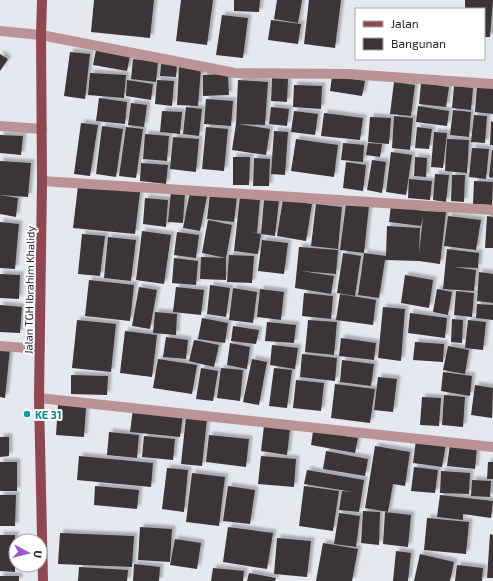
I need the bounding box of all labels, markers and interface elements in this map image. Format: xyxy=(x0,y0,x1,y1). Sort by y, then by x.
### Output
legend xyxy=(355,8,485,60)
text: Jalan xyxy=(391,16,419,30)
text: Bangunan xyxy=(391,36,446,50)
street label: Jalan TGH Ibrahim Khalidy xyxy=(21,225,37,354)
place label: KE 31 xyxy=(35,408,62,421)
marker: KE 31 xyxy=(22,409,32,419)
north arrow xyxy=(8,533,48,573)
text: U xyxy=(32,550,45,559)

